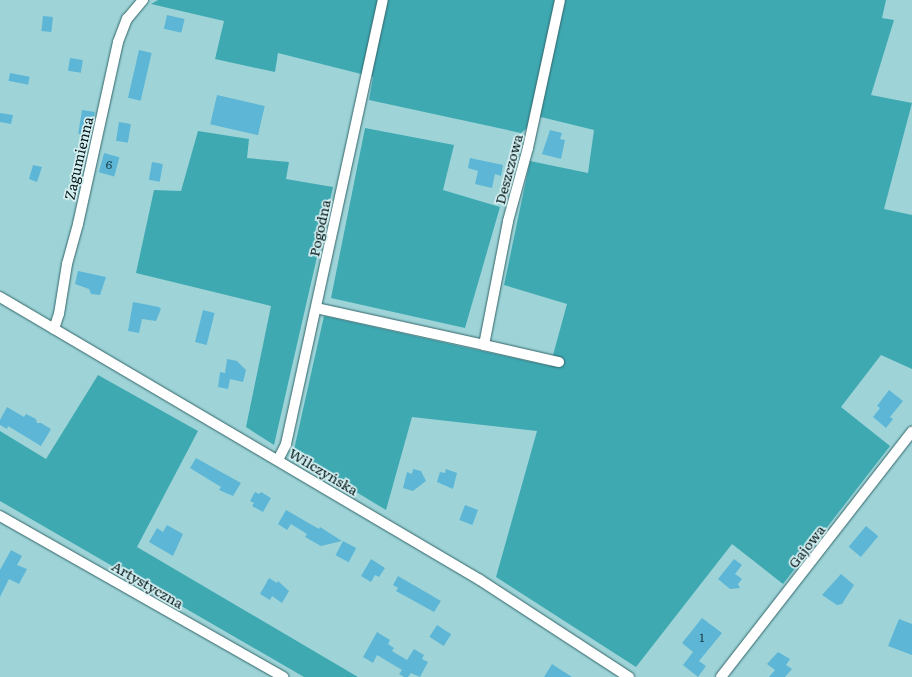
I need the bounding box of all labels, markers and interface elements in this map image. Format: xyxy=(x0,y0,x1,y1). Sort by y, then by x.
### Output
street label: Zagumienna xyxy=(60,115,96,201)
street label: Deszczowa xyxy=(491,132,525,206)
house number: 6 xyxy=(106,158,112,172)
street label: Pogodna xyxy=(305,198,333,258)
street label: Wilczyńska xyxy=(286,444,362,498)
street label: Gajowa xyxy=(784,521,828,571)
street label: Artystyczna xyxy=(109,557,187,611)
house number: 1 xyxy=(700,631,704,645)

